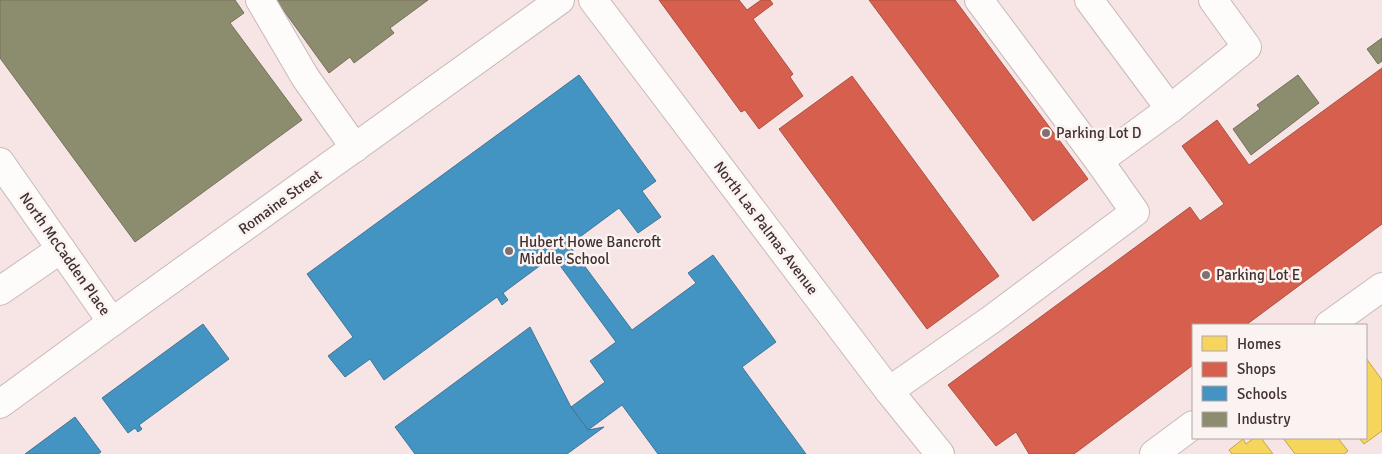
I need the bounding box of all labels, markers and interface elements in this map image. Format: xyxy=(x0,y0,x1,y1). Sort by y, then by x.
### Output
place label: Parking Lot D xyxy=(1056,124,1142,142)
marker: Parking Lot D xyxy=(1040,127,1052,139)
street label: North Las Palmas Avenue xyxy=(710,158,822,298)
street label: Romaine Street xyxy=(235,166,325,238)
street label: North McCadden Place xyxy=(16,189,114,319)
place label: Hubert Howe Bancroft Middle School xyxy=(519,233,661,268)
marker: Hubert Howe Bancroft Middle School xyxy=(503,245,515,257)
place label: Parking Lot E xyxy=(1216,266,1300,284)
marker: Parking Lot E xyxy=(1200,269,1212,281)
legend xyxy=(1192,324,1367,439)
text: Homes xyxy=(1237,335,1281,353)
text: Shops xyxy=(1237,360,1276,378)
text: Schools xyxy=(1237,385,1288,403)
text: Industry xyxy=(1237,410,1290,428)

